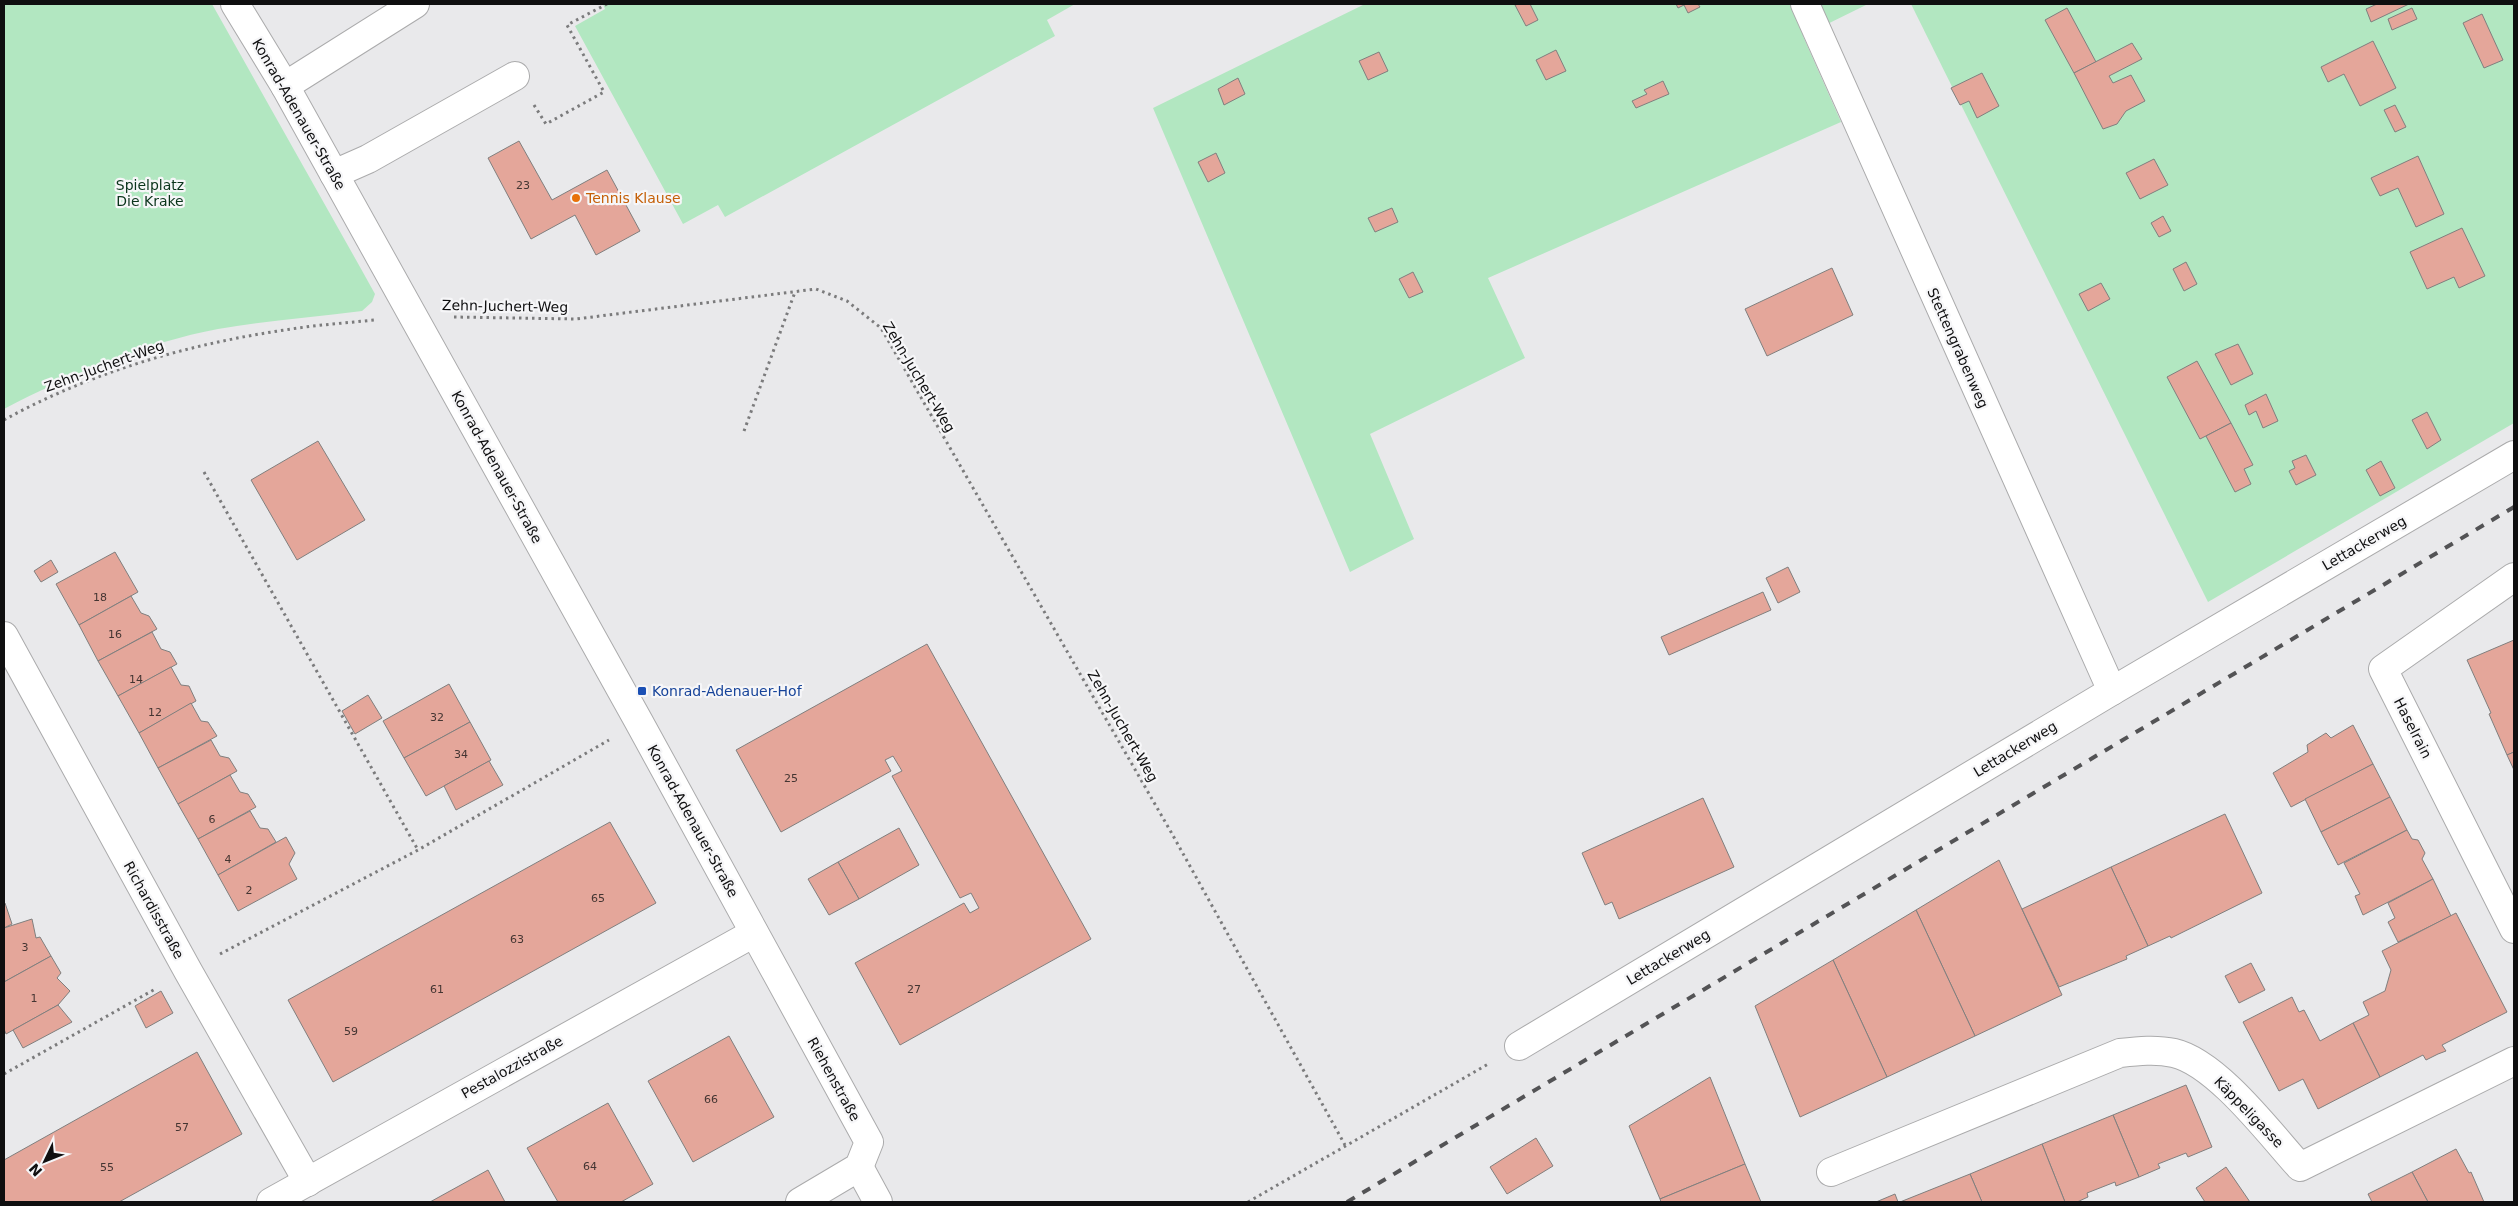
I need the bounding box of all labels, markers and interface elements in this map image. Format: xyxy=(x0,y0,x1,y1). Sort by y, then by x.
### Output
street label: Konrad-Adenauer-Straße xyxy=(249,36,349,192)
park label: Spielplatz Die Krake xyxy=(116,177,184,209)
house number: 23 xyxy=(516,179,530,192)
place label: Tennis Klause xyxy=(585,190,681,206)
marker: Tennis Klause xyxy=(570,192,582,204)
street label: Stettengrabenweg xyxy=(1924,285,1992,411)
street label: Zehn-Juchert-Weg xyxy=(442,297,568,315)
street label: Zehn-Juchert-Weg xyxy=(880,319,958,435)
street label: Zehn-Juchert-Weg xyxy=(42,337,166,395)
street label: Konrad-Adenauer-Straße xyxy=(448,388,546,546)
street label: Lettackerweg xyxy=(2319,512,2409,574)
house number: 18 xyxy=(93,591,107,604)
house number: 16 xyxy=(108,628,122,641)
street label: Zehn-Juchert-Weg xyxy=(1085,667,1161,785)
house number: 14 xyxy=(129,673,143,686)
place label: Konrad-Adenauer-Hof xyxy=(652,683,803,699)
marker: Konrad-Adenauer-Hof xyxy=(636,685,648,697)
street label: Haselrain xyxy=(2391,695,2435,761)
house number: 12 xyxy=(148,706,162,719)
house number: 32 xyxy=(430,711,444,724)
street label: Lettackerweg xyxy=(1970,718,2060,780)
street label: Konrad-Adenauer-Straße xyxy=(644,742,742,900)
house number: 34 xyxy=(454,748,468,761)
house number: 25 xyxy=(784,772,798,785)
house number: 6 xyxy=(209,813,216,826)
house number: 4 xyxy=(225,853,232,866)
street label: Richardisstraße xyxy=(121,858,187,962)
house number: 2 xyxy=(246,884,253,897)
house number: 65 xyxy=(591,892,605,905)
street label: Lettackerweg xyxy=(1623,926,1713,988)
house number: 63 xyxy=(510,933,524,946)
house number: 3 xyxy=(22,941,29,954)
house number: 61 xyxy=(430,983,444,996)
house number: 27 xyxy=(907,983,921,996)
house number: 1 xyxy=(31,992,38,1005)
house number: 59 xyxy=(344,1025,358,1038)
street label: Pestalozzistraße xyxy=(458,1032,566,1102)
street label: Riehenstraße xyxy=(804,1034,864,1124)
street label: Käppeligasse xyxy=(2211,1073,2287,1151)
house number: 66 xyxy=(704,1093,718,1106)
house number: 57 xyxy=(175,1121,189,1134)
north arrow xyxy=(20,1136,70,1186)
text: N xyxy=(26,1160,45,1180)
house number: 64 xyxy=(583,1160,597,1173)
house number: 55 xyxy=(100,1161,114,1174)

